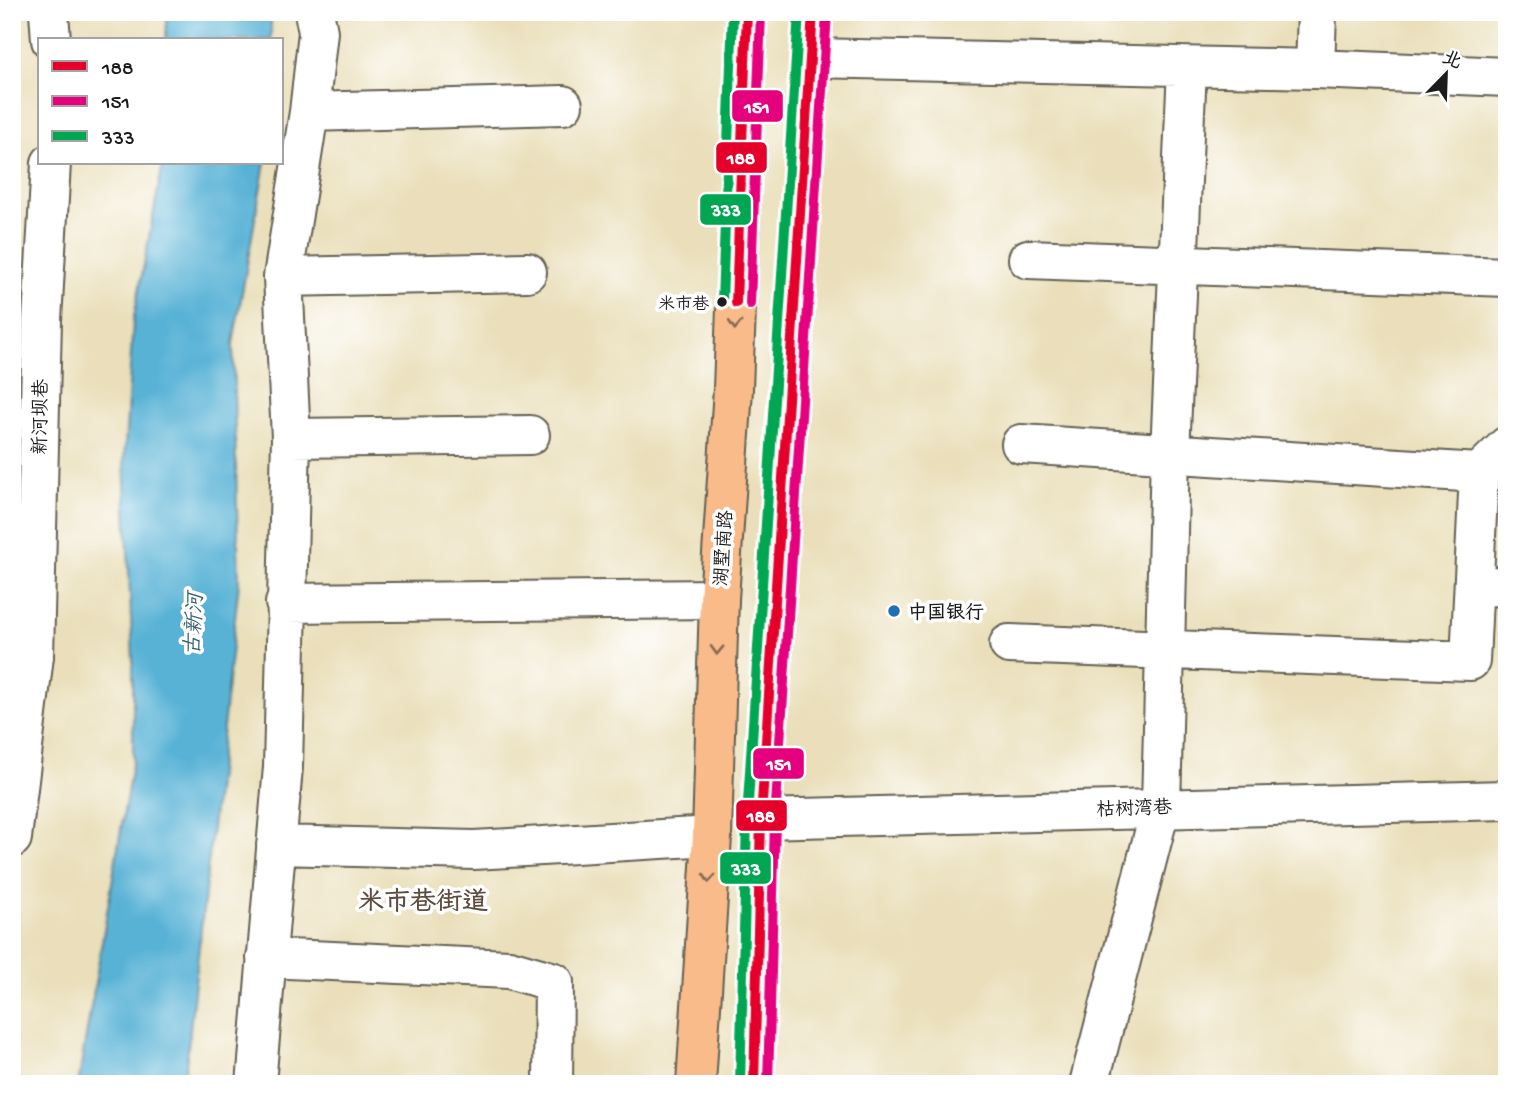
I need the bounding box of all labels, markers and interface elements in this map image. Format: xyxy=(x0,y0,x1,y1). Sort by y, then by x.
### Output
legend xyxy=(38,38,284,164)
north arrow xyxy=(1410,38,1480,108)
text: 北 xyxy=(1438,47,1465,76)
text: 188 xyxy=(101,58,134,83)
line badge: 151 xyxy=(731,89,784,123)
text: 151 xyxy=(101,92,130,117)
text: 151 xyxy=(743,98,770,121)
text: 333 xyxy=(101,128,135,153)
line badge: 188 xyxy=(715,141,768,174)
text: 188 xyxy=(726,149,756,172)
line badge: 333 xyxy=(699,193,752,226)
text: 333 xyxy=(710,201,741,224)
place label: 米市巷 xyxy=(658,295,710,316)
marker: 米市巷 xyxy=(715,295,729,309)
one-way arrow xyxy=(728,320,743,331)
street label: 新河坝巷 xyxy=(29,379,55,455)
street label: 湖墅南路 xyxy=(710,509,740,587)
water label: 古新河 xyxy=(181,589,211,656)
place label: 中国银行 xyxy=(908,602,984,626)
marker: 中国银行 xyxy=(886,603,902,619)
one-way arrow xyxy=(710,645,725,656)
line badge: 151 xyxy=(752,747,805,780)
text: 151 xyxy=(765,755,792,778)
street label: 枯树湾巷 xyxy=(1096,797,1173,823)
line badge: 188 xyxy=(735,799,788,832)
text: 188 xyxy=(746,807,776,830)
line badge: 333 xyxy=(719,851,772,885)
text: 333 xyxy=(730,860,761,883)
one-way arrow xyxy=(702,872,717,883)
district label: 米市巷街道 xyxy=(358,887,488,920)

